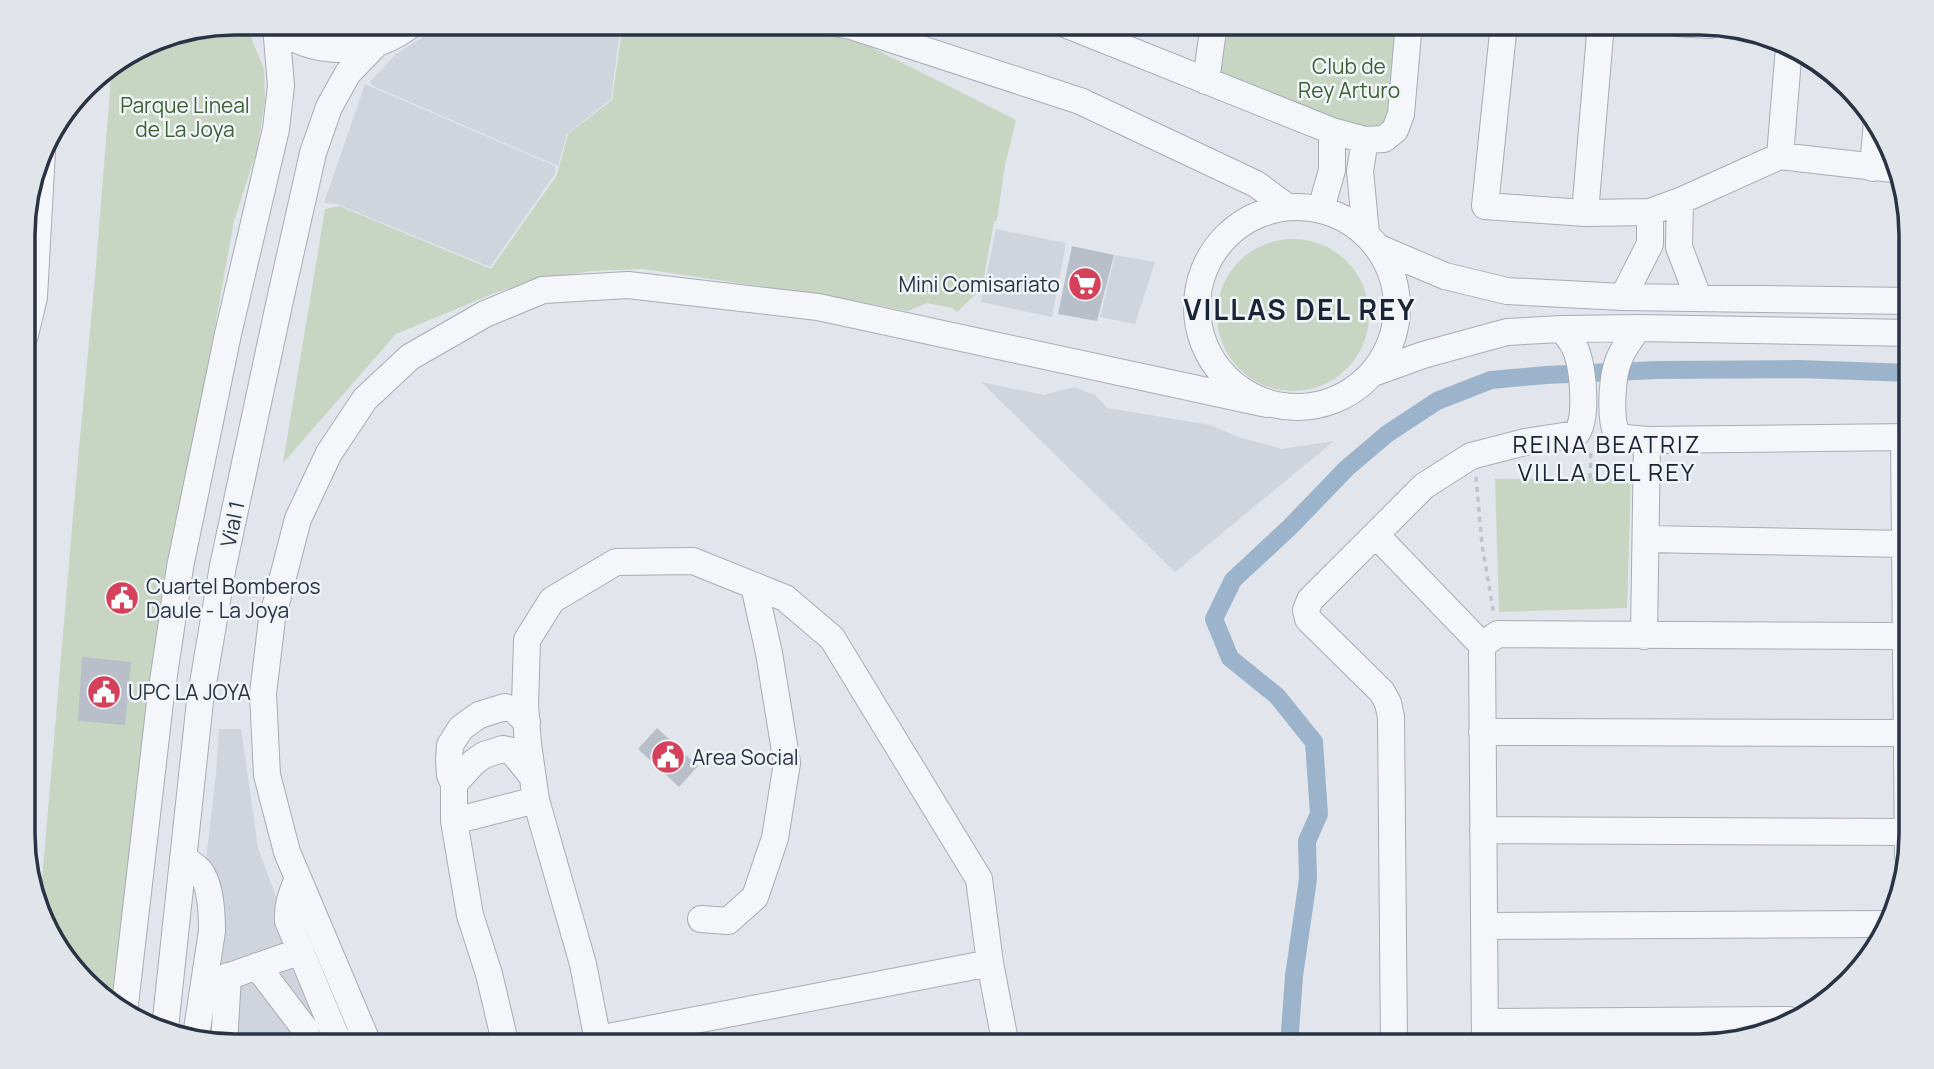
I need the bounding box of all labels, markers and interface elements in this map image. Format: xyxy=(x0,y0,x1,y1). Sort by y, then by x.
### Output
park label: Club de Rey Arturo xyxy=(1298,52,1400,104)
park label: Parque Lineal de La Joya xyxy=(120,91,250,143)
supermarket icon: Mini Comisariato xyxy=(1066,265,1104,303)
place label: Mini Comisariato xyxy=(898,270,1060,298)
district label: VILLAS DEL REY xyxy=(1183,290,1417,328)
district label: REINA BEATRIZ VILLA DEL REY xyxy=(1513,427,1701,488)
street label: Vial 1 xyxy=(214,499,250,549)
place label: Cuartel Bomberos Daule - La Joya xyxy=(146,572,321,624)
public building icon: Cuartel Bomberos Daule - La Joya xyxy=(103,579,141,617)
public building icon: UPC LA JOYA xyxy=(85,673,123,711)
place label: UPC LA JOYA xyxy=(128,678,251,706)
public building icon: Area Social xyxy=(649,738,687,776)
place label: Area Social xyxy=(692,743,799,771)

